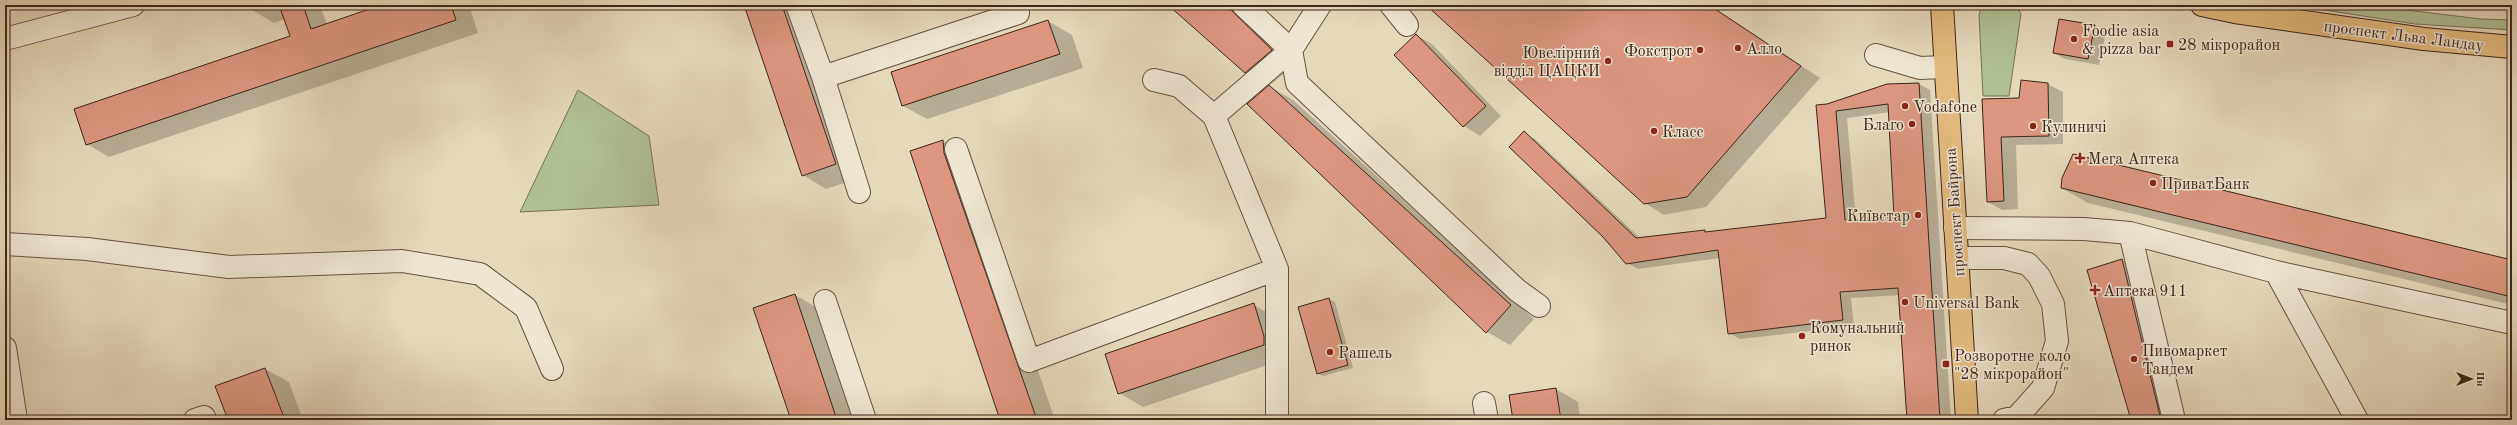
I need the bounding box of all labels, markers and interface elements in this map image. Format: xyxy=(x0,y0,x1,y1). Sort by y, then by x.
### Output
street label: проспект Льва Ландау xyxy=(2323,19,2485,55)
place label: Foodie asia & pizza bar xyxy=(2082,24,2161,58)
marker: Foodie asia & pizza bar xyxy=(2069,34,2079,44)
place label: 28 мікрорайон xyxy=(2178,38,2281,54)
marker: 28 мікрорайон xyxy=(2165,39,2175,49)
place label: Алло xyxy=(1746,42,1782,58)
marker: Алло xyxy=(1733,43,1743,53)
place label: Фокстрот xyxy=(1624,44,1692,60)
marker: Фокстрот xyxy=(1695,45,1705,55)
place label: Ювелірний відділ ЦАЦКИ xyxy=(1494,46,1600,80)
marker: Ювелірний відділ ЦАЦКИ xyxy=(1603,56,1613,66)
place label: Vodafone xyxy=(1913,100,1977,116)
marker: Vodafone xyxy=(1900,101,1910,111)
place label: Благо xyxy=(1863,118,1904,134)
marker: Благо xyxy=(1907,119,1917,129)
place label: Кулиничі xyxy=(2041,120,2107,136)
marker: Кулиничі xyxy=(2028,121,2038,131)
place label: Класс xyxy=(1662,125,1704,141)
marker: Класс xyxy=(1649,126,1659,136)
street label: проспект Байрона xyxy=(1944,147,1968,277)
place label: Мега Аптека xyxy=(2088,152,2180,168)
marker: Мега Аптека xyxy=(2075,153,2085,163)
place label: ПриватБанк xyxy=(2161,177,2250,193)
marker: ПриватБанк xyxy=(2148,178,2158,188)
place label: Київстар xyxy=(1847,209,1910,225)
marker: Київстар xyxy=(1913,210,1923,220)
place label: Аптека 911 xyxy=(2103,284,2187,300)
marker: Аптека 911 xyxy=(2090,285,2100,295)
place label: Universal Bank xyxy=(1913,296,2020,312)
marker: Universal Bank xyxy=(1900,297,1910,307)
place label: Комунальний ринок xyxy=(1810,321,1905,355)
marker: Комунальний ринок xyxy=(1797,331,1807,341)
place label: Пивомаркет Тандем xyxy=(2142,344,2227,378)
place label: Рашель xyxy=(1338,346,1392,362)
marker: Рашель xyxy=(1325,347,1335,357)
place label: Розворотне коло "28 мікрорайон" xyxy=(1954,349,2071,383)
marker: Пивомаркет Тандем xyxy=(2129,354,2139,364)
marker: Розворотне коло "28 мікрорайон" xyxy=(1941,359,1951,369)
north arrow xyxy=(2451,359,2491,399)
text: Пн xyxy=(2474,371,2485,387)

